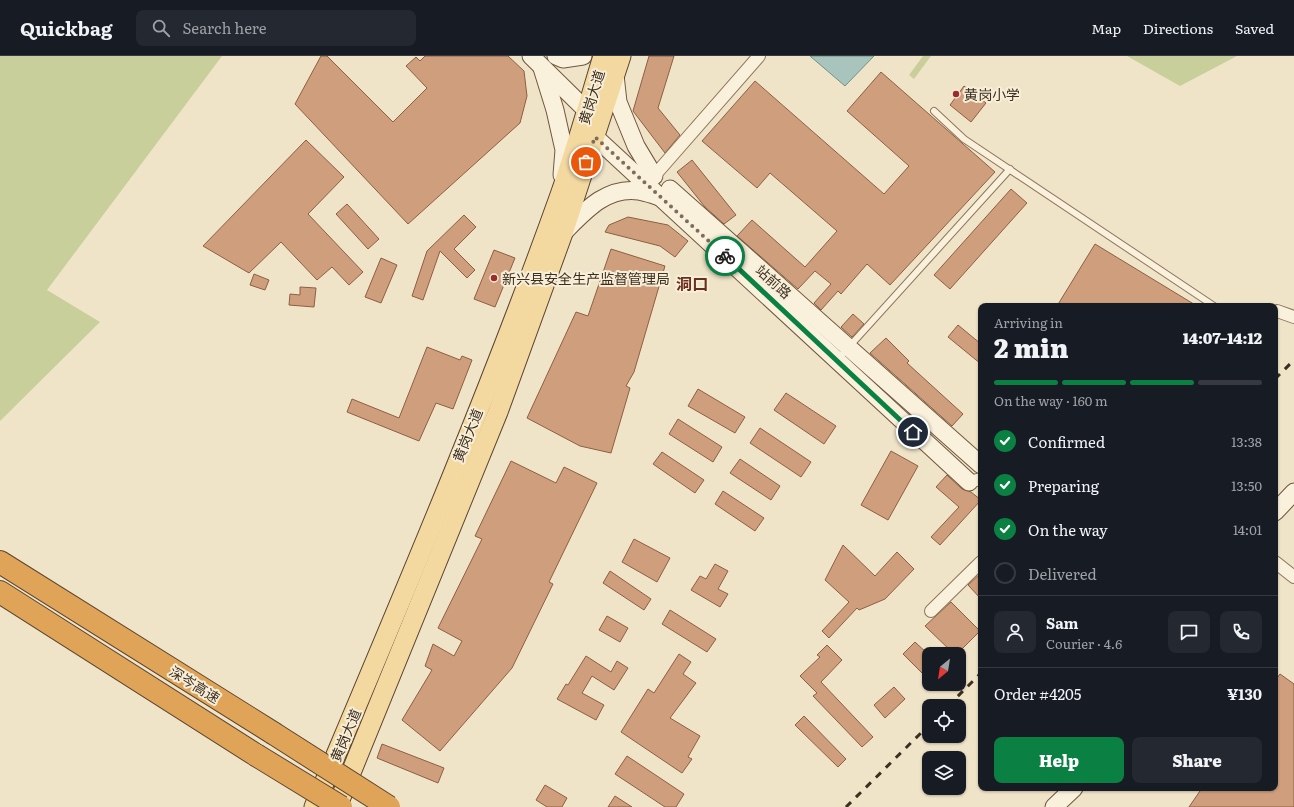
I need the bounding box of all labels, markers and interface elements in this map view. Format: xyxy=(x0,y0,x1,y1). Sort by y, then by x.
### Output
search box xyxy=(136,10,416,46)
text: Quickbag xyxy=(20,14,112,42)
text: Search here xyxy=(182,16,267,39)
icon: search xyxy=(150,17,172,39)
text: Map xyxy=(1091,18,1121,38)
text: Directions xyxy=(1143,18,1213,38)
text: Saved xyxy=(1235,18,1274,38)
street label: 黄岗大道 xyxy=(573,67,609,127)
place label: 黄岗小学 xyxy=(964,84,1020,104)
marker: 黄岗小学 xyxy=(951,89,961,99)
pin xyxy=(569,145,603,179)
icon: bag xyxy=(575,151,597,173)
courier xyxy=(705,236,745,276)
icon: bike xyxy=(714,245,736,267)
street label: 站前路 xyxy=(752,260,796,302)
place label: 新兴县安全生产监督管理局 xyxy=(502,268,670,288)
district label: 洞口 xyxy=(676,271,708,295)
marker: 新兴县安全生产监督管理局 xyxy=(489,273,499,283)
text: Arriving in xyxy=(994,313,1063,332)
text: 14:07–14:12 xyxy=(1183,326,1262,349)
text: 2 min xyxy=(994,327,1069,366)
text: On the way · 160 m xyxy=(994,391,1108,410)
street label: 黄岗大道 xyxy=(447,405,487,465)
pin xyxy=(896,415,930,449)
icon: home xyxy=(902,421,924,443)
icon: check xyxy=(994,430,1016,452)
text: Confirmed xyxy=(1028,430,1105,453)
text: 13:38 xyxy=(1231,432,1262,451)
icon: check xyxy=(994,474,1016,496)
text: Preparing xyxy=(1028,474,1099,497)
text: 13:50 xyxy=(1231,476,1262,495)
icon: check xyxy=(994,518,1016,540)
text: On the way xyxy=(1028,518,1108,541)
text: 14:01 xyxy=(1233,520,1262,539)
text: Delivered xyxy=(1028,562,1097,585)
button: person xyxy=(994,611,1036,653)
text: Sam xyxy=(1046,611,1079,634)
button: chat xyxy=(1168,611,1210,653)
button: phone xyxy=(1220,611,1262,653)
text: Courier · 4.6 xyxy=(1046,634,1122,653)
north arrow xyxy=(922,647,966,691)
map controls xyxy=(922,647,966,795)
street label: 深岑高速 xyxy=(166,661,224,707)
text: Order #4205 xyxy=(994,682,1081,705)
text: ¥130 xyxy=(1227,682,1262,705)
button: locate xyxy=(922,699,966,743)
street label: 黄岗大道 xyxy=(325,705,365,765)
button: Help xyxy=(994,737,1124,783)
button: Share xyxy=(1132,737,1262,783)
button: layers xyxy=(922,751,966,795)

